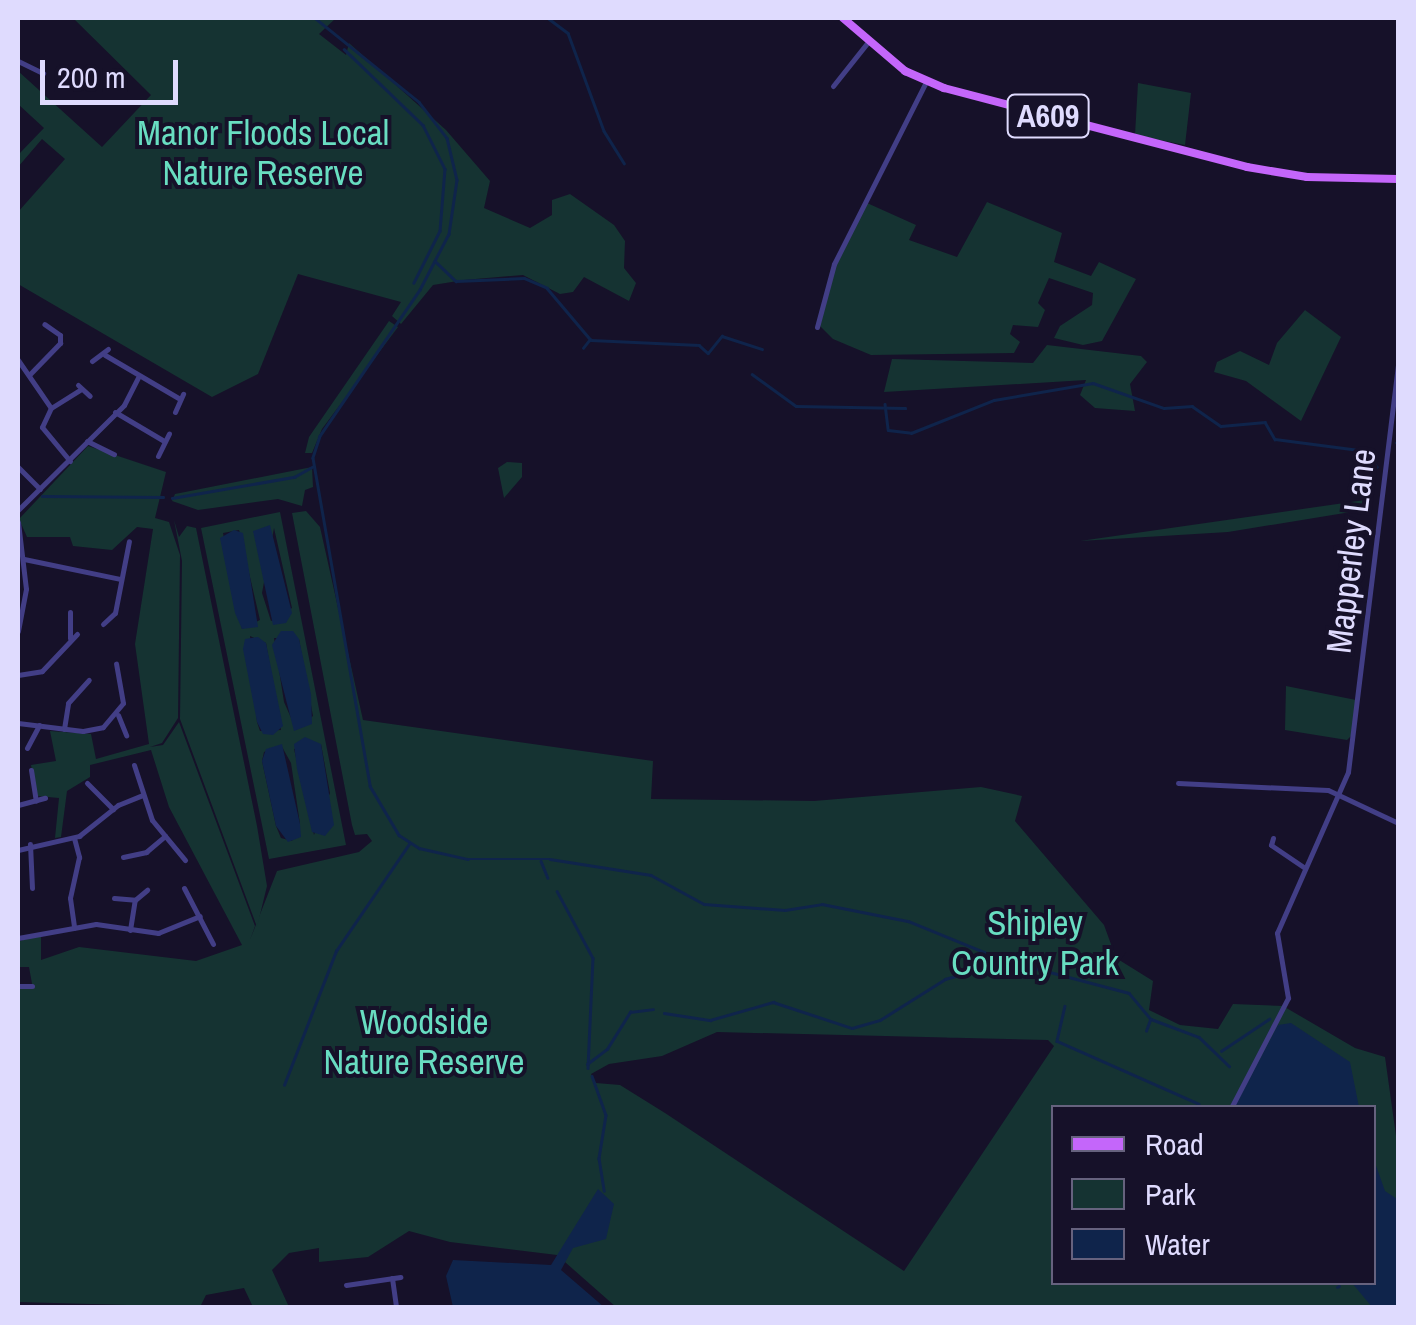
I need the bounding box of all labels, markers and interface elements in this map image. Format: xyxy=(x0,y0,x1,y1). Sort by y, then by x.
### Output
scale bar xyxy=(45,40,182,102)
text: 200 m xyxy=(57,57,125,97)
road number: A609 xyxy=(1006,89,1090,143)
park label: Manor Floods Local Nature Reserve xyxy=(137,112,389,194)
street label: Mapperley Lane xyxy=(1318,446,1384,656)
park label: Shipley Country Park xyxy=(951,902,1119,984)
park label: Woodside Nature Reserve xyxy=(324,1001,524,1083)
legend xyxy=(1051,1105,1376,1285)
text: Road xyxy=(1145,1124,1204,1164)
text: Park xyxy=(1145,1174,1196,1214)
text: Water xyxy=(1145,1224,1210,1264)

